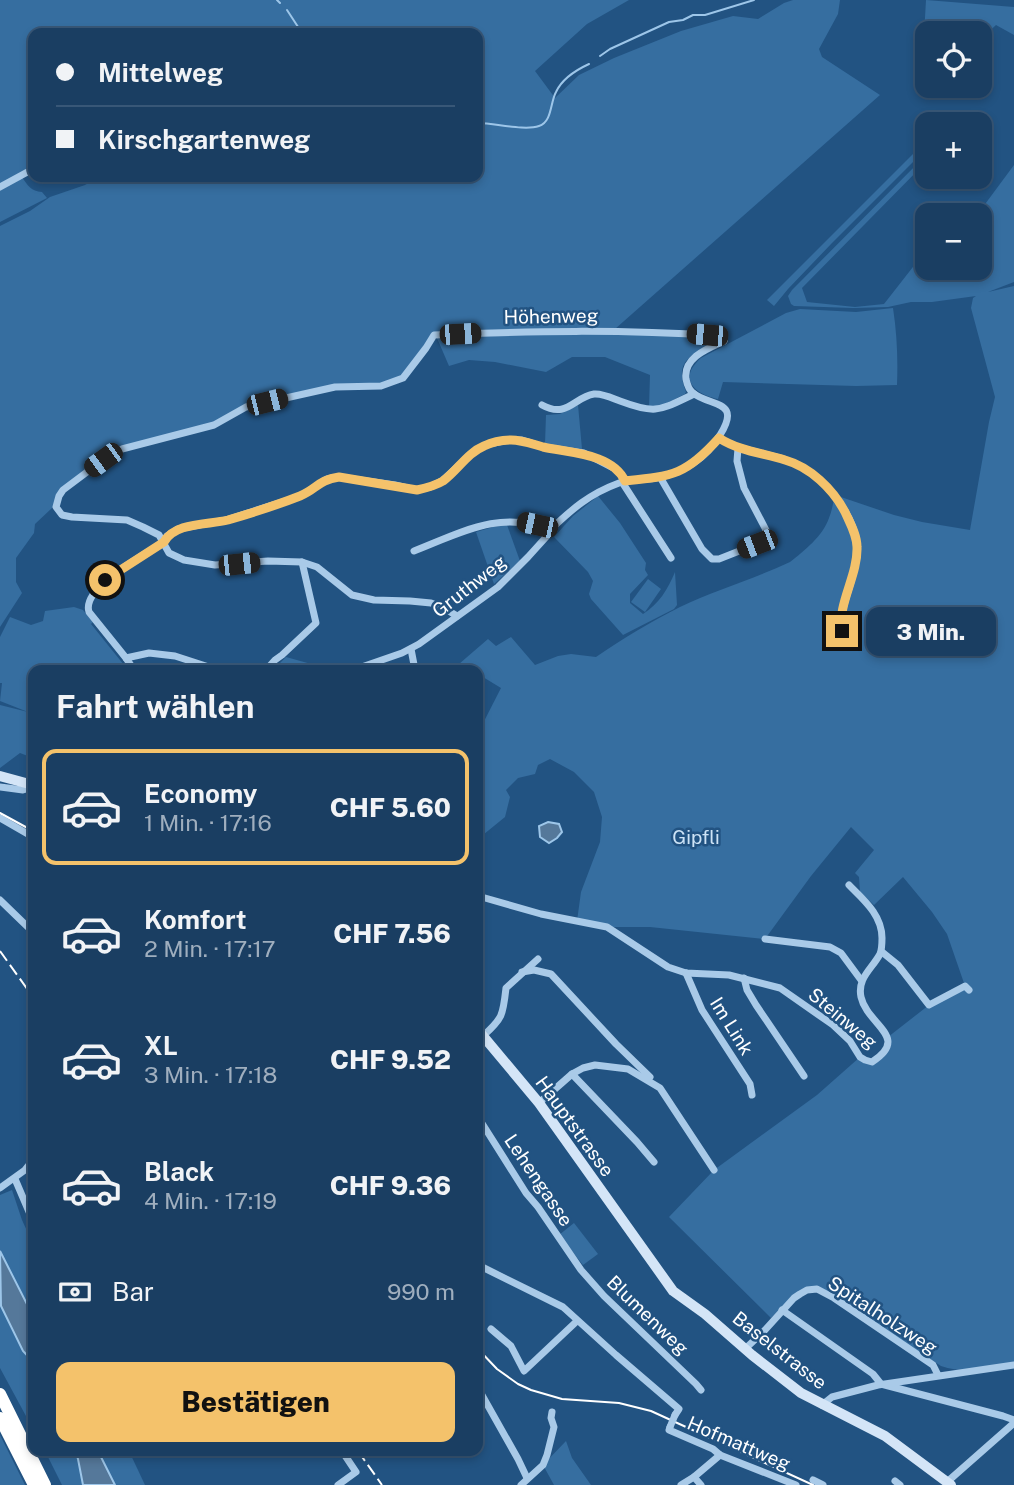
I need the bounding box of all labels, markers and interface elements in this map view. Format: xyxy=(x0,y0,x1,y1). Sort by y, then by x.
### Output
map controls xyxy=(915,21,992,280)
button: locate xyxy=(915,21,992,98)
text: Mittelweg xyxy=(98,57,223,88)
button: + xyxy=(915,112,992,189)
text: Kirschgartenweg xyxy=(98,124,310,155)
button: − xyxy=(915,203,992,280)
street label: Höhenweg xyxy=(503,304,599,328)
car xyxy=(439,322,482,346)
car xyxy=(686,323,729,347)
car xyxy=(245,387,290,417)
car xyxy=(80,439,127,481)
car xyxy=(515,510,560,540)
car xyxy=(734,527,781,561)
street label: Gruthweg xyxy=(428,550,510,622)
car xyxy=(218,551,261,577)
route start xyxy=(89,564,121,596)
callout: 3 Min. xyxy=(866,606,996,656)
route end xyxy=(826,615,858,647)
text: 3 Min. xyxy=(897,618,965,645)
text: Fahrt wählen xyxy=(56,688,255,725)
icon: car xyxy=(60,776,123,839)
text: Economy xyxy=(144,778,257,809)
text: CHF 5.60 xyxy=(330,792,451,823)
text: 1 Min. · 17:16 xyxy=(144,809,272,836)
park label: Gipfli xyxy=(672,826,720,848)
icon: car xyxy=(60,902,123,965)
text: Komfort xyxy=(144,904,246,935)
text: CHF 7.56 xyxy=(333,918,451,949)
text: 2 Min. · 17:17 xyxy=(144,935,276,962)
street label: Steinweg xyxy=(804,983,882,1053)
street label: Im Link xyxy=(706,993,758,1059)
icon: car xyxy=(60,1028,123,1091)
text: XL xyxy=(144,1030,178,1061)
text: CHF 9.52 xyxy=(330,1044,451,1075)
text: 3 Min. · 17:18 xyxy=(144,1061,278,1088)
street label: Hauptstrasse xyxy=(531,1072,619,1180)
street label: Lehengasse xyxy=(500,1130,578,1230)
icon: car xyxy=(60,1154,123,1217)
text: Black xyxy=(144,1156,214,1187)
text: CHF 9.36 xyxy=(330,1170,451,1201)
text: 4 Min. · 17:19 xyxy=(144,1187,277,1214)
street label: Blumenweg xyxy=(603,1271,693,1359)
street label: Spitalholzweg xyxy=(824,1271,942,1359)
icon: cash xyxy=(56,1273,94,1311)
text: Bar xyxy=(112,1276,154,1307)
text: 990 m xyxy=(387,1278,455,1305)
street label: Baselstrasse xyxy=(729,1306,831,1394)
button: Bestätigen xyxy=(56,1362,455,1442)
street label: Hofmattweg xyxy=(684,1411,794,1475)

